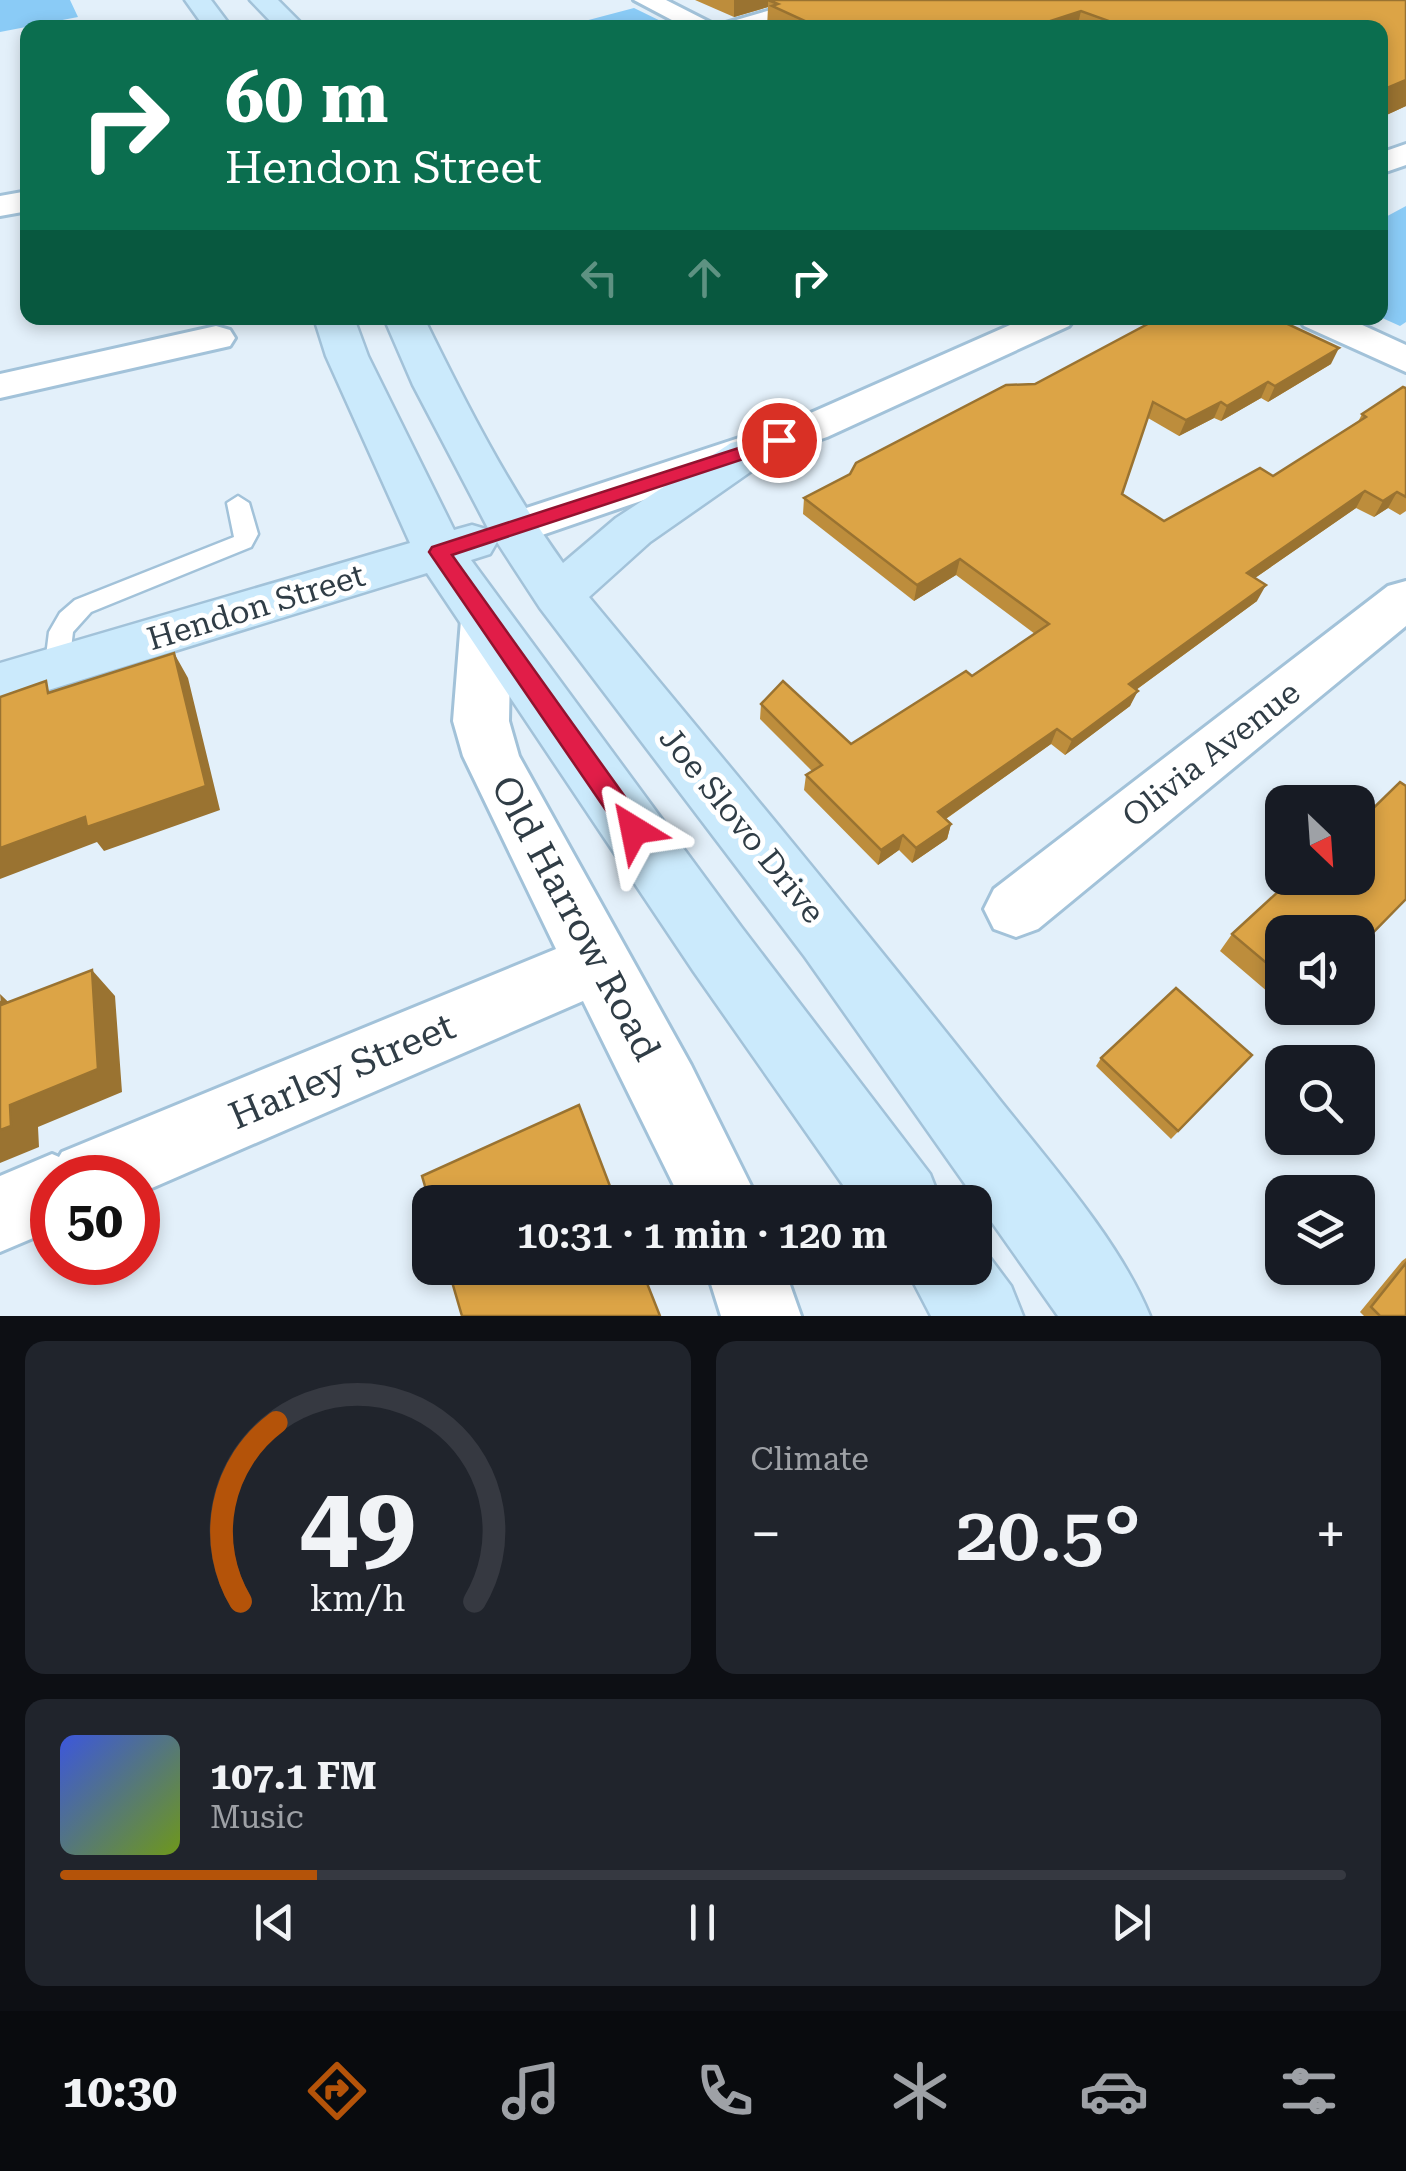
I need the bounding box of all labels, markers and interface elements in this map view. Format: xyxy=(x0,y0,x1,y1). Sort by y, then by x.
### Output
text: 60 m xyxy=(225,57,389,139)
icon: right xyxy=(60,60,190,190)
text: Hendon Street xyxy=(225,141,542,194)
icon: left xyxy=(572,250,627,305)
icon: ahead xyxy=(677,250,732,305)
icon: right xyxy=(782,250,837,305)
pin xyxy=(737,398,822,483)
icon: arrive xyxy=(752,413,807,468)
street label: Hendon Street xyxy=(143,556,369,658)
street label: Olivia Avenue xyxy=(1115,673,1307,835)
street label: Joe Slovo Drive xyxy=(651,719,833,931)
street label: Old Harrow Road xyxy=(482,768,670,1068)
position arrow xyxy=(582,778,686,882)
north arrow xyxy=(1265,785,1375,895)
map controls xyxy=(1265,785,1375,1285)
button: sound xyxy=(1265,915,1375,1025)
street label: Harley Street xyxy=(223,1004,462,1139)
button: search xyxy=(1265,1045,1375,1155)
speed limit sign: 50 xyxy=(30,1155,160,1285)
button: layers xyxy=(1265,1175,1375,1285)
text: 10:31 · 1 min · 120 m xyxy=(517,1213,888,1257)
text: Climate xyxy=(751,1440,869,1478)
text: 49 xyxy=(300,1463,416,1584)
text: 20.5° xyxy=(956,1490,1141,1578)
text: − xyxy=(751,1502,781,1566)
text: + xyxy=(1315,1502,1346,1566)
text: km/h xyxy=(310,1578,406,1620)
text: 107.1 FM xyxy=(210,1754,377,1798)
text: Music xyxy=(210,1798,304,1836)
icon: previous xyxy=(247,1895,302,1950)
icon: pause xyxy=(675,1895,730,1950)
icon: next xyxy=(1104,1895,1159,1950)
icon: directions xyxy=(302,2056,372,2126)
icon: music xyxy=(496,2056,566,2126)
icon: phone xyxy=(690,2056,760,2126)
icon: climate xyxy=(885,2056,955,2126)
icon: car xyxy=(1079,2056,1149,2126)
icon: filters xyxy=(1274,2056,1344,2126)
text: 10:30 xyxy=(62,2065,177,2118)

